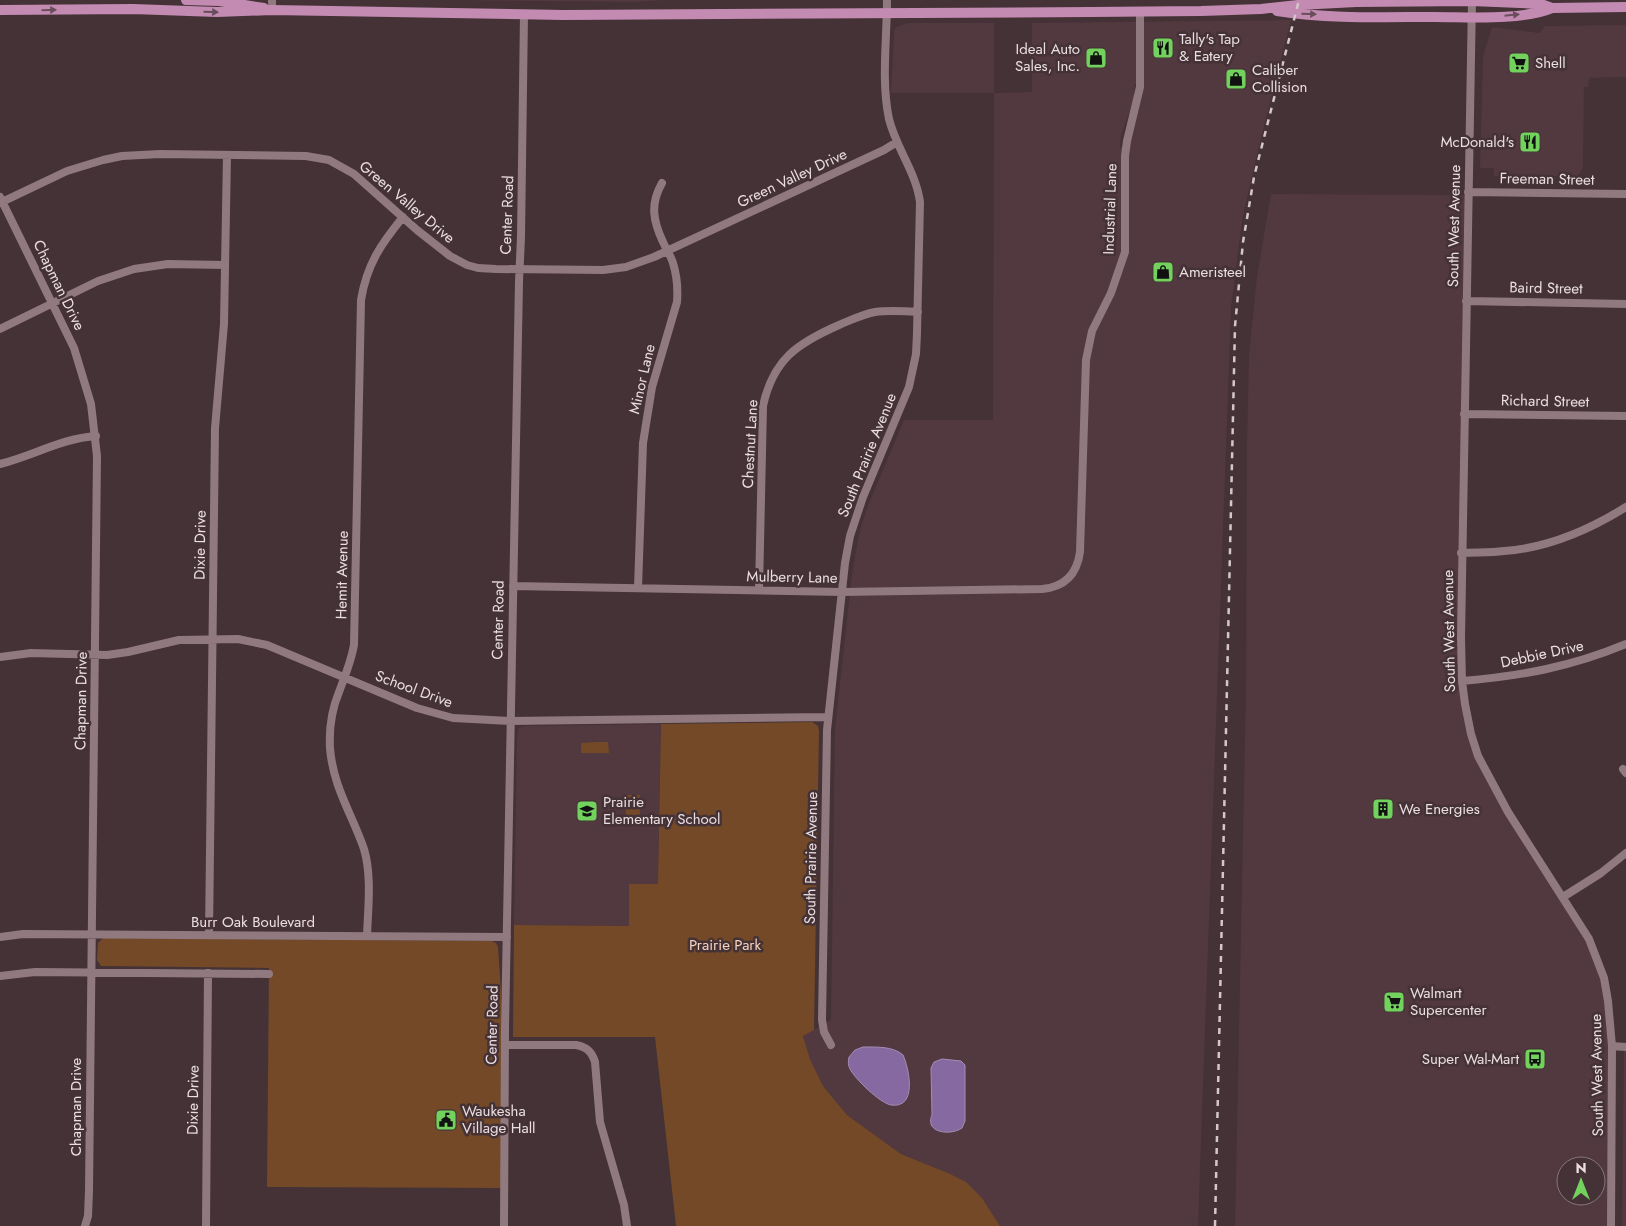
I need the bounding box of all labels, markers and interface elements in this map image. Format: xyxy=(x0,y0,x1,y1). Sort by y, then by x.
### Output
one-way arrow xyxy=(41,6,57,14)
one-way arrow xyxy=(203,8,219,16)
one-way arrow xyxy=(1302,11,1318,19)
one-way arrow xyxy=(1504,11,1520,19)
place label: Tally's Tap & Eatery xyxy=(1179,28,1240,67)
restaurant icon: Tally's Tap & Eatery xyxy=(1151,36,1175,60)
place label: Ideal Auto Sales, Inc. xyxy=(1015,38,1080,77)
shop icon: Ideal Auto Sales, Inc. xyxy=(1084,46,1108,70)
supermarket icon: Shell xyxy=(1507,51,1531,75)
place label: Shell xyxy=(1535,52,1566,74)
place label: Caliber Collision xyxy=(1252,59,1307,98)
shop icon: Caliber Collision xyxy=(1224,67,1248,91)
restaurant icon: McDonald's xyxy=(1518,130,1542,154)
place label: McDonald's xyxy=(1440,131,1514,153)
street label: Green Valley Drive xyxy=(733,143,851,213)
street label: Green Valley Drive xyxy=(354,155,460,249)
street label: Industrial Lane xyxy=(1097,163,1123,255)
street label: South West Avenue xyxy=(1442,164,1466,287)
street label: Freeman Street xyxy=(1499,167,1595,191)
street label: Center Road xyxy=(495,175,519,255)
street label: Chapman Drive xyxy=(28,236,91,334)
shop icon: Ameristeel xyxy=(1151,260,1175,284)
place label: Ameristeel xyxy=(1179,261,1246,283)
street label: Baird Street xyxy=(1509,276,1583,300)
street label: Minor Lane xyxy=(623,342,661,416)
street label: South Prairie Avenue xyxy=(832,389,902,521)
street label: Richard Street xyxy=(1501,389,1590,413)
street label: Chestnut Lane xyxy=(737,399,763,489)
street label: Dixie Drive xyxy=(188,510,212,580)
street label: Hemit Avenue xyxy=(330,530,354,620)
street label: Mulberry Lane xyxy=(746,565,838,589)
street label: South West Avenue xyxy=(1437,569,1461,692)
street label: Center Road xyxy=(486,580,510,660)
street label: Debbie Drive xyxy=(1498,634,1586,674)
street label: Chapman Drive xyxy=(69,651,93,750)
street label: School Drive xyxy=(372,665,456,713)
place label: Prairie Elementary School xyxy=(603,791,720,830)
street label: South Prairie Avenue xyxy=(799,791,823,924)
building icon: We Energies xyxy=(1371,797,1395,821)
place label: We Energies xyxy=(1399,798,1480,820)
school or university icon: Prairie Elementary School xyxy=(575,799,599,823)
street label: Burr Oak Boulevard xyxy=(191,911,315,933)
park label: Prairie Park xyxy=(689,934,761,956)
place label: Walmart Supercenter xyxy=(1410,982,1487,1021)
street label: Center Road xyxy=(480,985,504,1065)
supermarket icon: Walmart Supercenter xyxy=(1382,990,1406,1014)
street label: South West Avenue xyxy=(1585,1013,1609,1136)
bus stop icon: Super Wal-Mart xyxy=(1523,1047,1547,1071)
place label: Super Wal-Mart xyxy=(1422,1048,1519,1070)
street label: Chapman Drive xyxy=(65,1057,87,1156)
street label: Dixie Drive xyxy=(181,1065,205,1135)
place label: Waukesha Village Hall xyxy=(462,1100,536,1139)
public building icon: Waukesha Village Hall xyxy=(434,1108,458,1132)
north arrow xyxy=(1556,1156,1606,1206)
text: N xyxy=(1575,1158,1587,1178)

